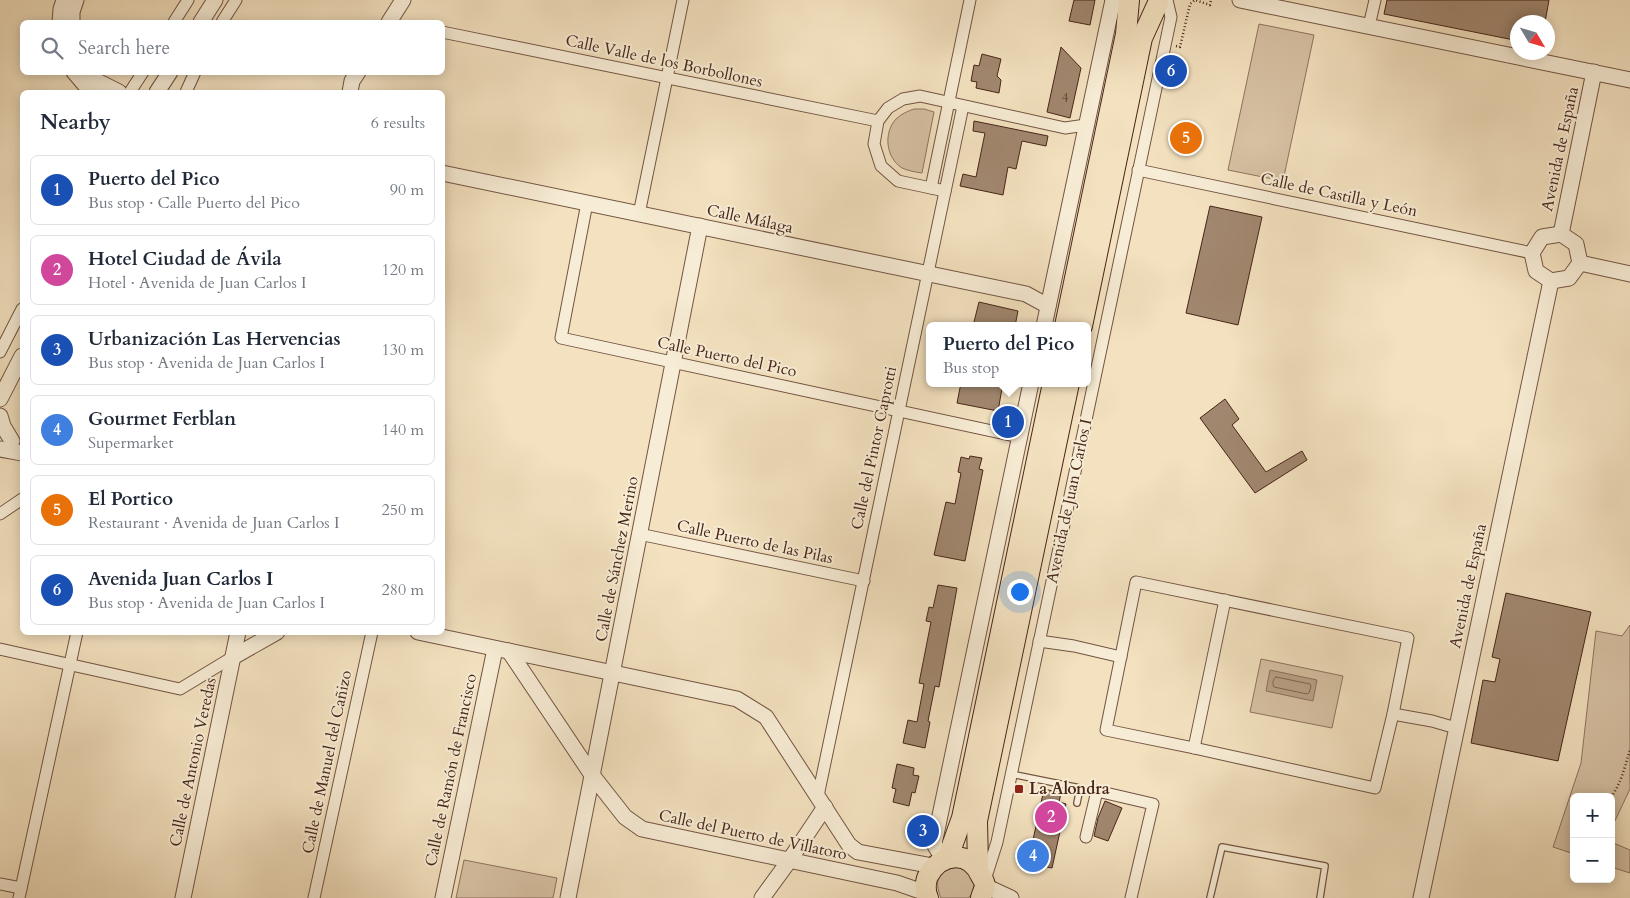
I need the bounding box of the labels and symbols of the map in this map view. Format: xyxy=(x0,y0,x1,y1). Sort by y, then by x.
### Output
north arrow xyxy=(1510,15,1555,60)
street label: Calle Valle de los Borbollones xyxy=(564,29,764,93)
pin: 6 xyxy=(1155,52,1187,90)
street label: Avenida de España xyxy=(1536,85,1584,213)
house number: 4 xyxy=(1061,88,1069,107)
pin: 5 xyxy=(1170,119,1202,157)
street label: Calle de Castilla y León xyxy=(1259,168,1419,222)
street label: Calle Málaga xyxy=(705,199,795,239)
street label: Calle Puerto del Pico xyxy=(655,331,799,383)
street label: Calle del Pintor Caprotti xyxy=(846,364,902,532)
pin: 1 xyxy=(992,403,1024,441)
street label: Avenida de Juan Carlos I xyxy=(1041,417,1097,585)
street label: Calle de Sánchez Merino xyxy=(590,474,644,644)
street label: Calle Puerto de las Pilas xyxy=(675,515,835,569)
street label: Avenida de España xyxy=(1444,522,1492,650)
your location xyxy=(1007,579,1033,605)
street label: Calle de Manuel del Cañizo xyxy=(297,668,357,856)
street label: Calle de Ramón de Francisco xyxy=(420,671,482,868)
street label: Calle de Antonio Veredas xyxy=(164,675,222,849)
place label: La Alondra xyxy=(1029,778,1110,800)
marker: La Alondra xyxy=(1013,783,1025,795)
pin: 2 xyxy=(1035,798,1067,836)
street label: Calle del Puerto de Villatoro xyxy=(657,804,849,866)
pin: 3 xyxy=(907,812,939,850)
pin: 4 xyxy=(1017,837,1049,875)

